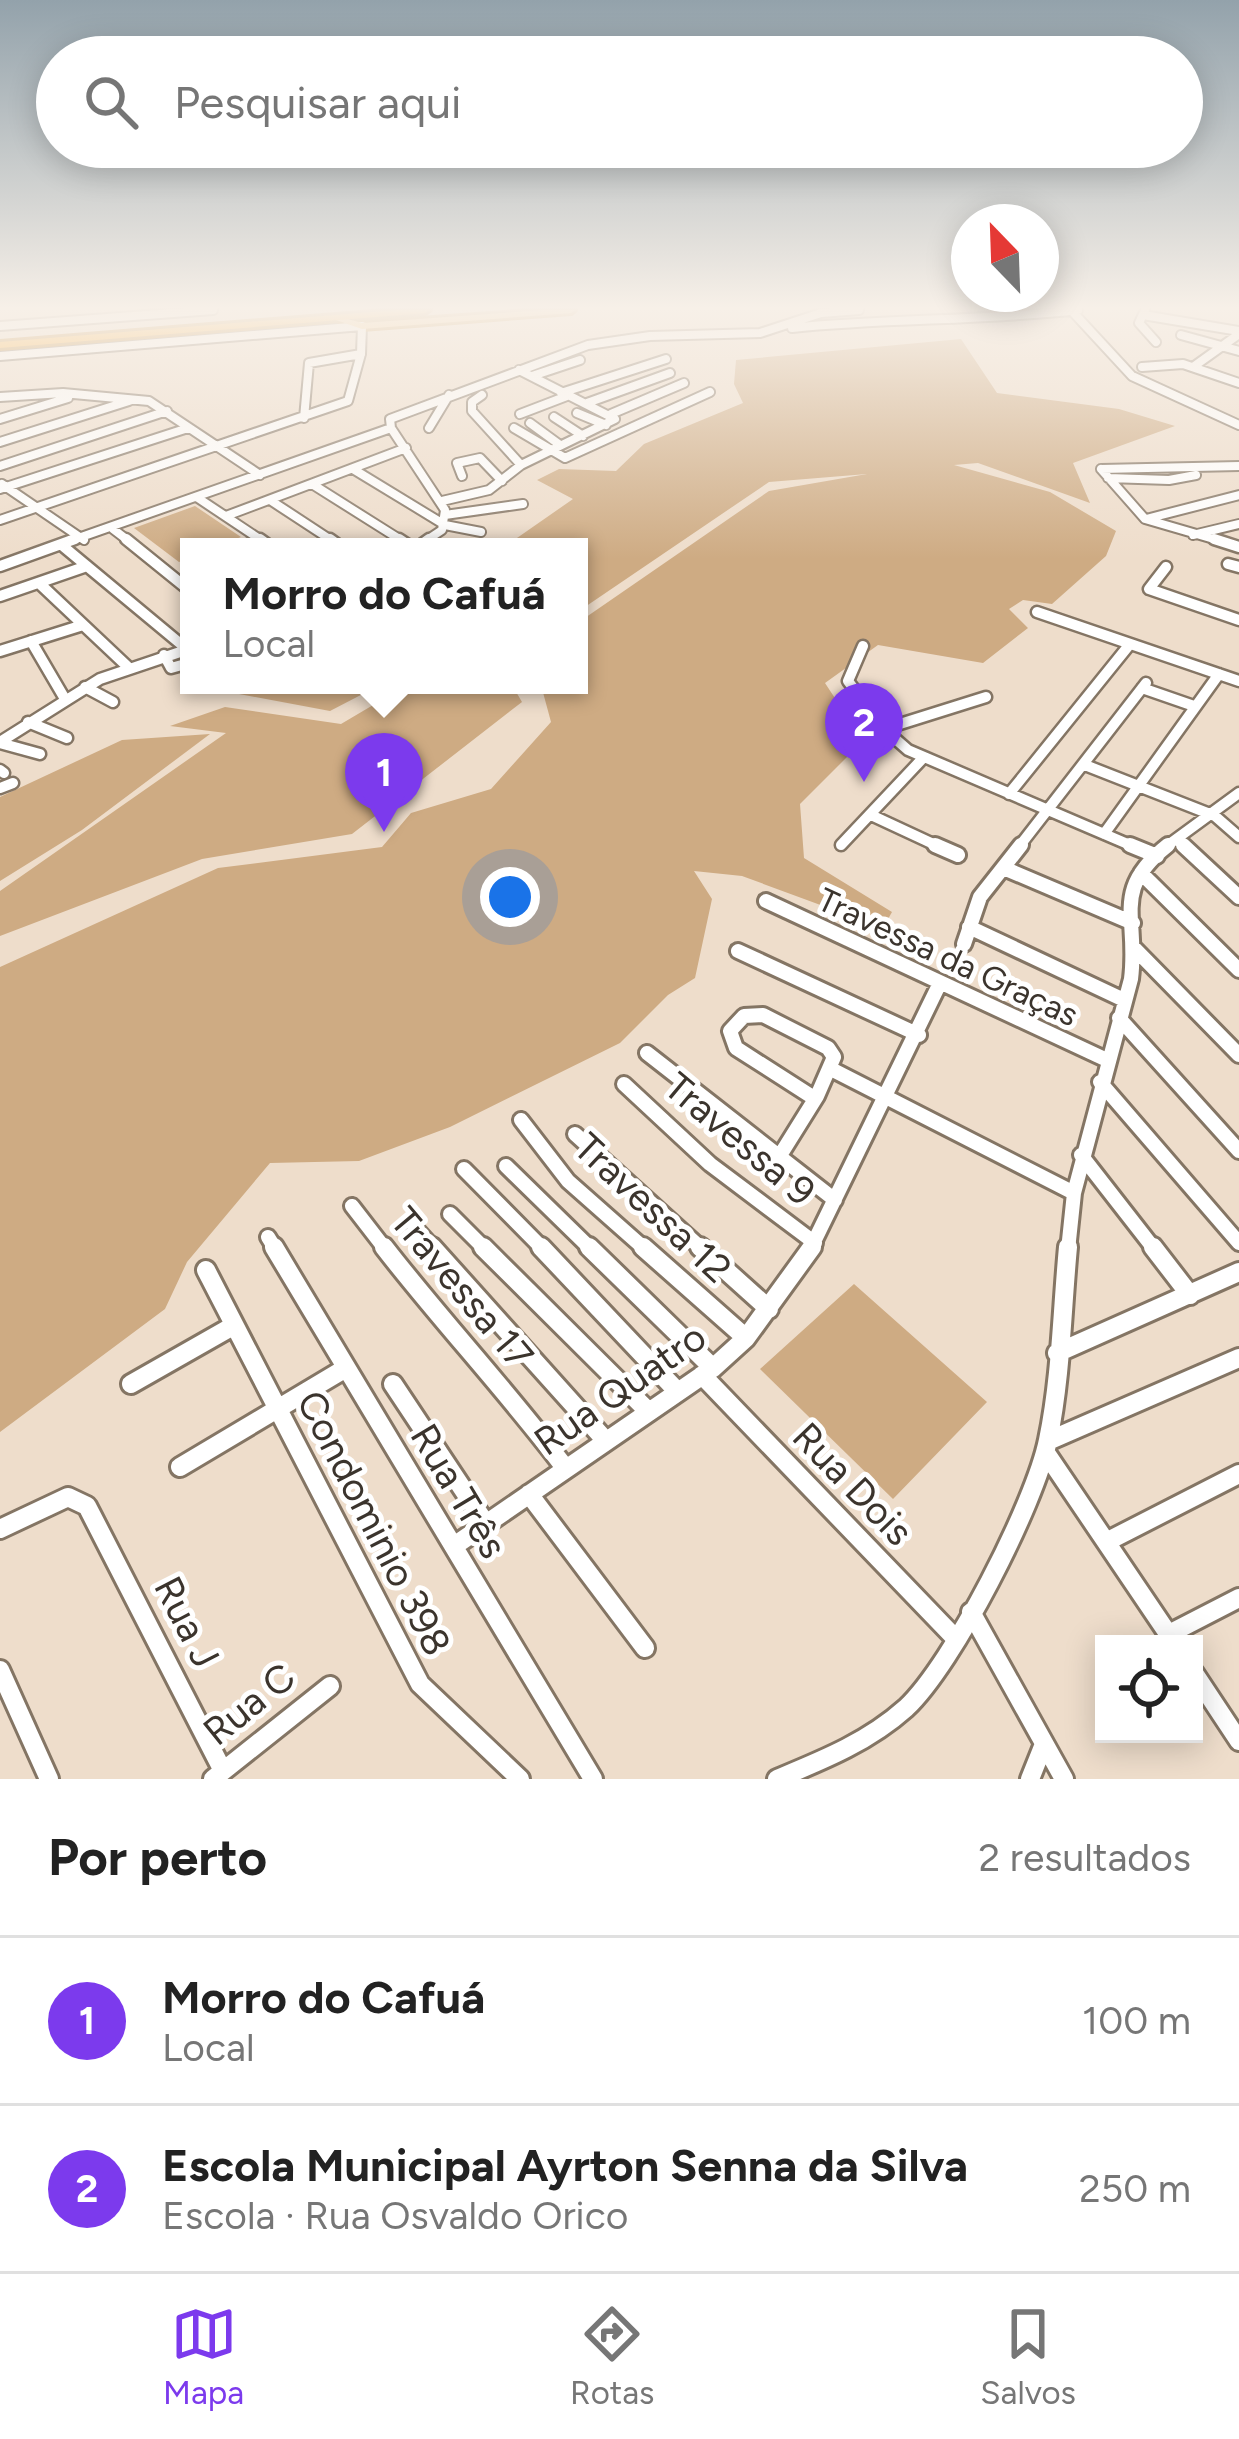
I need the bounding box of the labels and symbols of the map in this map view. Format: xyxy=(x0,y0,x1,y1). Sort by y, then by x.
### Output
north arrow xyxy=(951,204,1059,312)
pin: 2 xyxy=(825,683,903,782)
pin: 1 xyxy=(345,733,423,832)
your location xyxy=(480,867,540,927)
street label: Travessa da Graças xyxy=(812,880,1084,1034)
street label: Travessa 9 xyxy=(655,1063,825,1215)
street label: Travessa 12 xyxy=(565,1124,741,1292)
street label: Travessa 17 xyxy=(381,1198,543,1378)
street label: Rua Quatro xyxy=(525,1313,715,1465)
street label: Condominio 398 xyxy=(287,1383,461,1663)
street label: Rua Dois xyxy=(783,1413,923,1555)
street label: Rua Três xyxy=(401,1415,517,1567)
street label: Rua J xyxy=(144,1569,230,1675)
street label: Rua C xyxy=(194,1653,304,1755)

